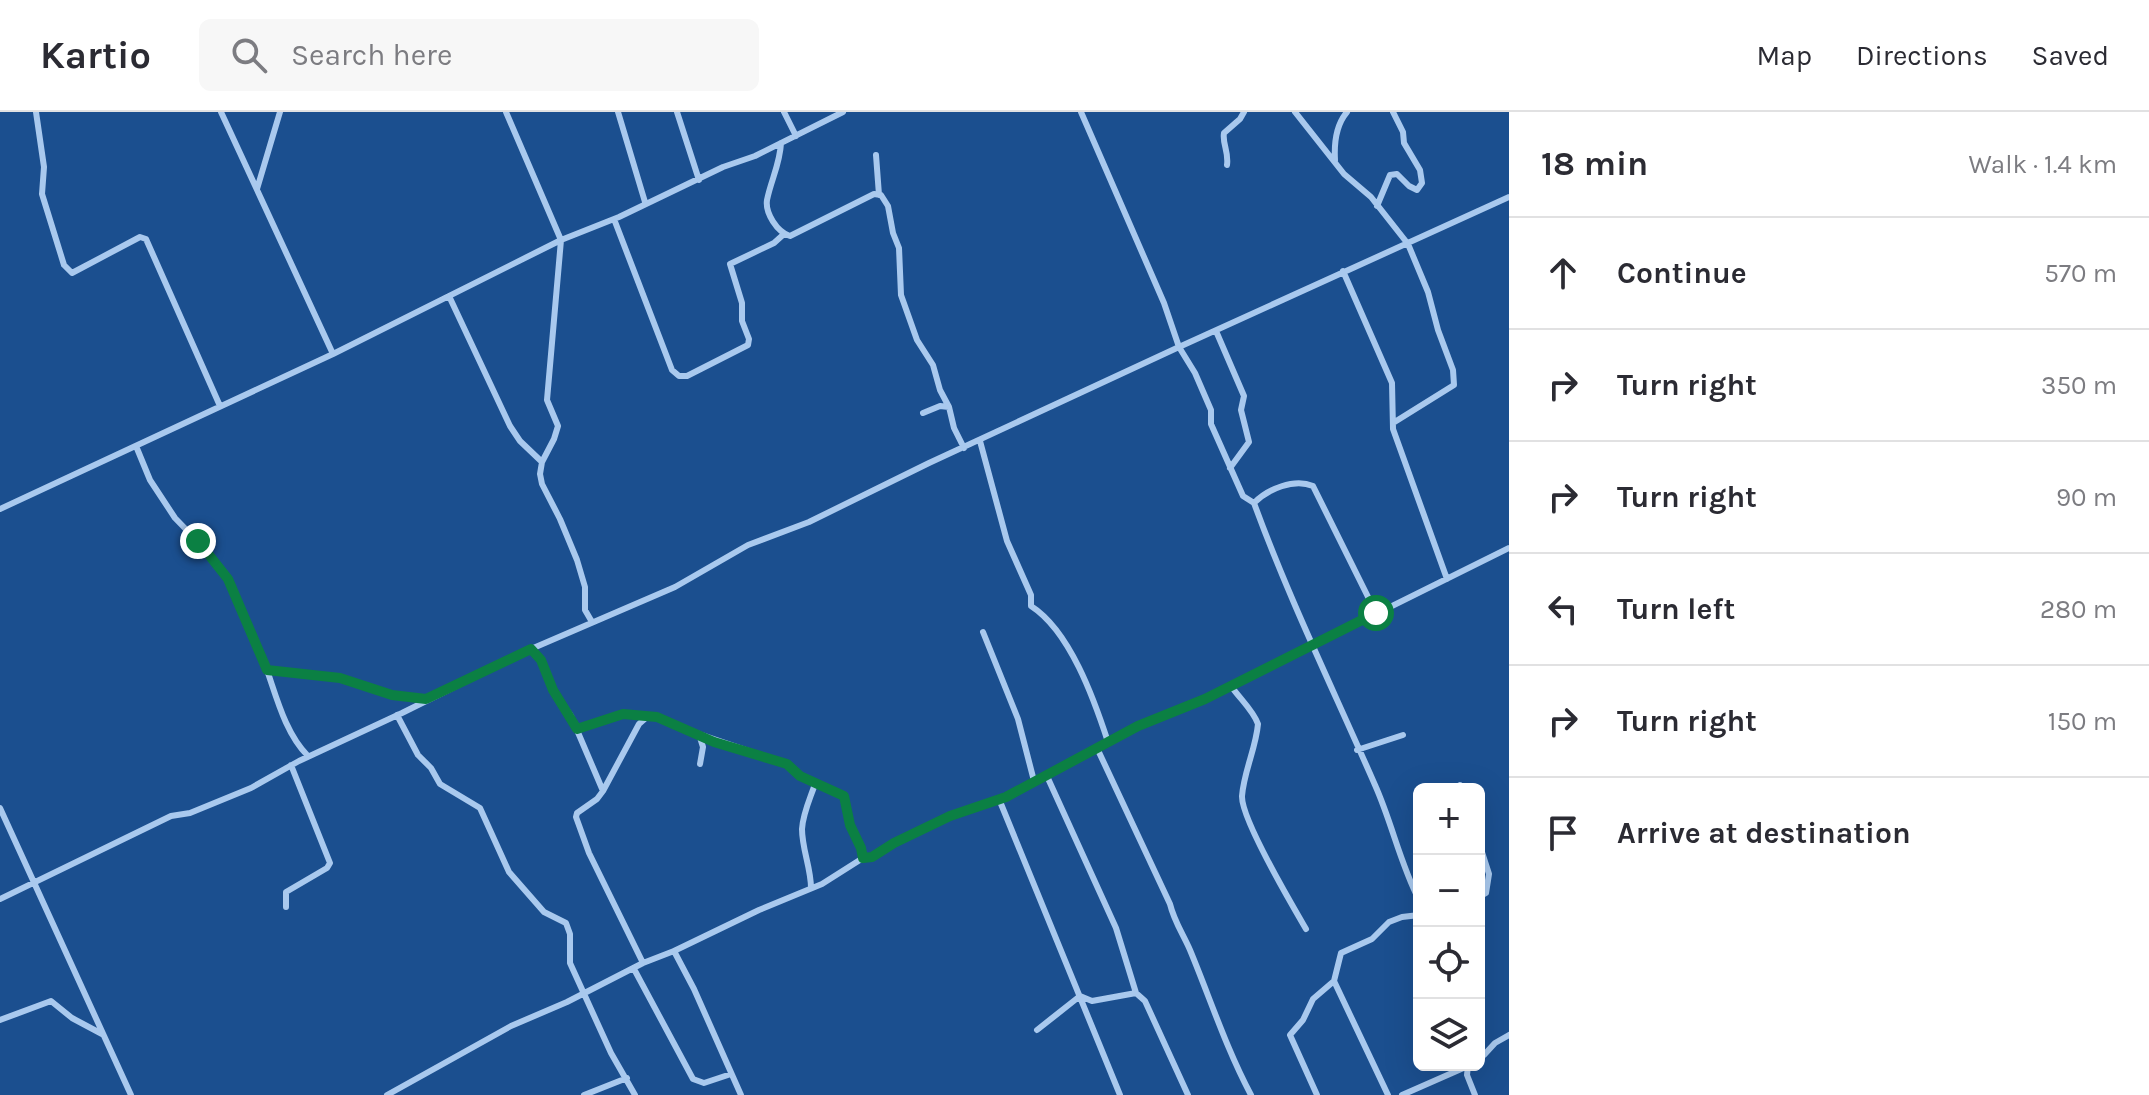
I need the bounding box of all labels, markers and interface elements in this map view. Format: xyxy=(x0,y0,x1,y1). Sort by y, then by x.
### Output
search box xyxy=(199,19,759,91)
text: Kartio xyxy=(40,33,151,78)
icon: search xyxy=(227,33,271,77)
text: Search here xyxy=(291,37,452,73)
text: Map xyxy=(1757,39,1812,72)
text: Directions xyxy=(1856,39,1988,72)
text: Saved xyxy=(2032,39,2109,72)
text: 18 min xyxy=(1541,144,1648,184)
text: Walk · 1.4 km xyxy=(1968,149,2117,180)
icon: ahead xyxy=(1541,251,1585,295)
text: Continue xyxy=(1617,255,1747,291)
text: 570 m xyxy=(2044,258,2117,289)
icon: right xyxy=(1541,363,1585,407)
text: Turn right xyxy=(1617,367,1757,403)
text: 350 m xyxy=(2041,370,2117,401)
icon: right xyxy=(1541,475,1585,519)
text: Turn right xyxy=(1617,479,1757,515)
text: 90 m xyxy=(2056,482,2117,513)
route end xyxy=(180,523,216,559)
icon: left xyxy=(1541,587,1585,631)
text: Turn left xyxy=(1617,591,1735,627)
text: 280 m xyxy=(2040,594,2117,625)
route start xyxy=(1358,595,1394,631)
icon: right xyxy=(1541,699,1585,743)
text: Turn right xyxy=(1617,703,1757,739)
text: 150 m xyxy=(2048,706,2117,737)
map controls xyxy=(1413,783,1485,1071)
button: + xyxy=(1413,783,1485,855)
icon: arrive xyxy=(1541,811,1585,855)
text: Arrive at destination xyxy=(1617,815,1911,851)
button: − xyxy=(1413,855,1485,927)
button: locate xyxy=(1413,927,1485,999)
button: layers xyxy=(1413,999,1485,1071)

